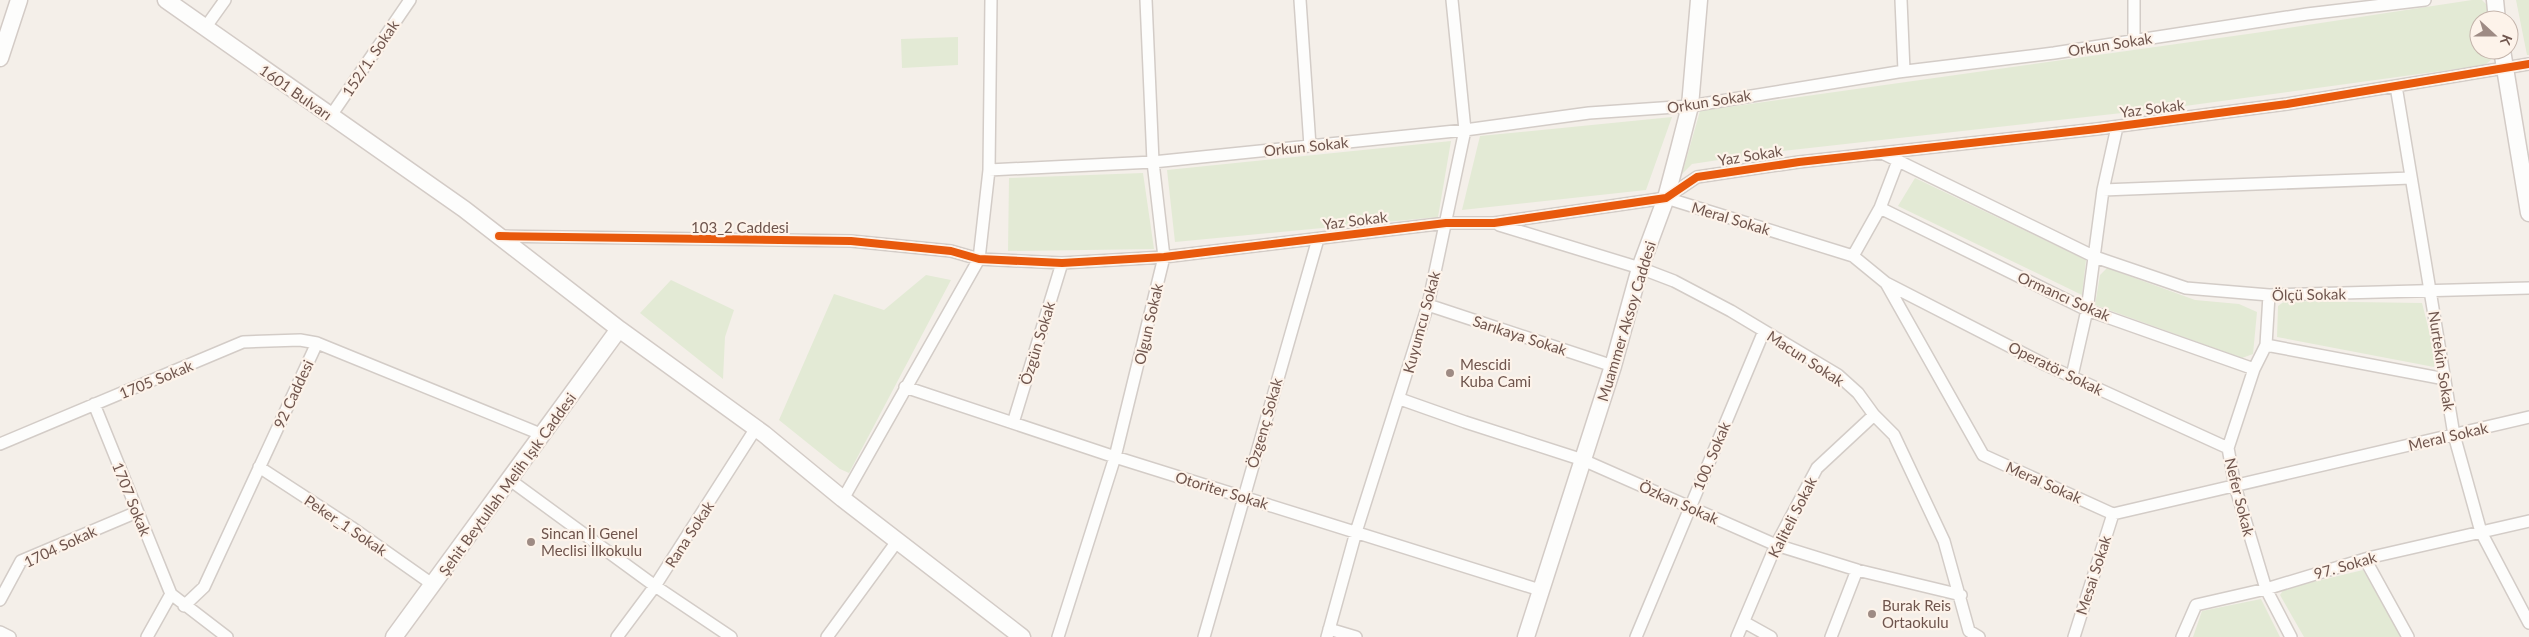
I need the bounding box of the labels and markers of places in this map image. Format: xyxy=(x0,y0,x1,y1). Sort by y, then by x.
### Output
place label: Mescidi Kuba Cami xyxy=(1460,355,1531,390)
marker: Mescidi Kuba Cami xyxy=(1444,367,1456,379)
place label: Sincan İl Genel Meclisi İlkokulu xyxy=(541,524,642,559)
marker: Sincan İl Genel Meclisi İlkokulu xyxy=(525,536,537,548)
place label: Burak Reis Ortaokulu xyxy=(1882,596,1951,631)
marker: Burak Reis Ortaokulu xyxy=(1866,608,1878,620)

